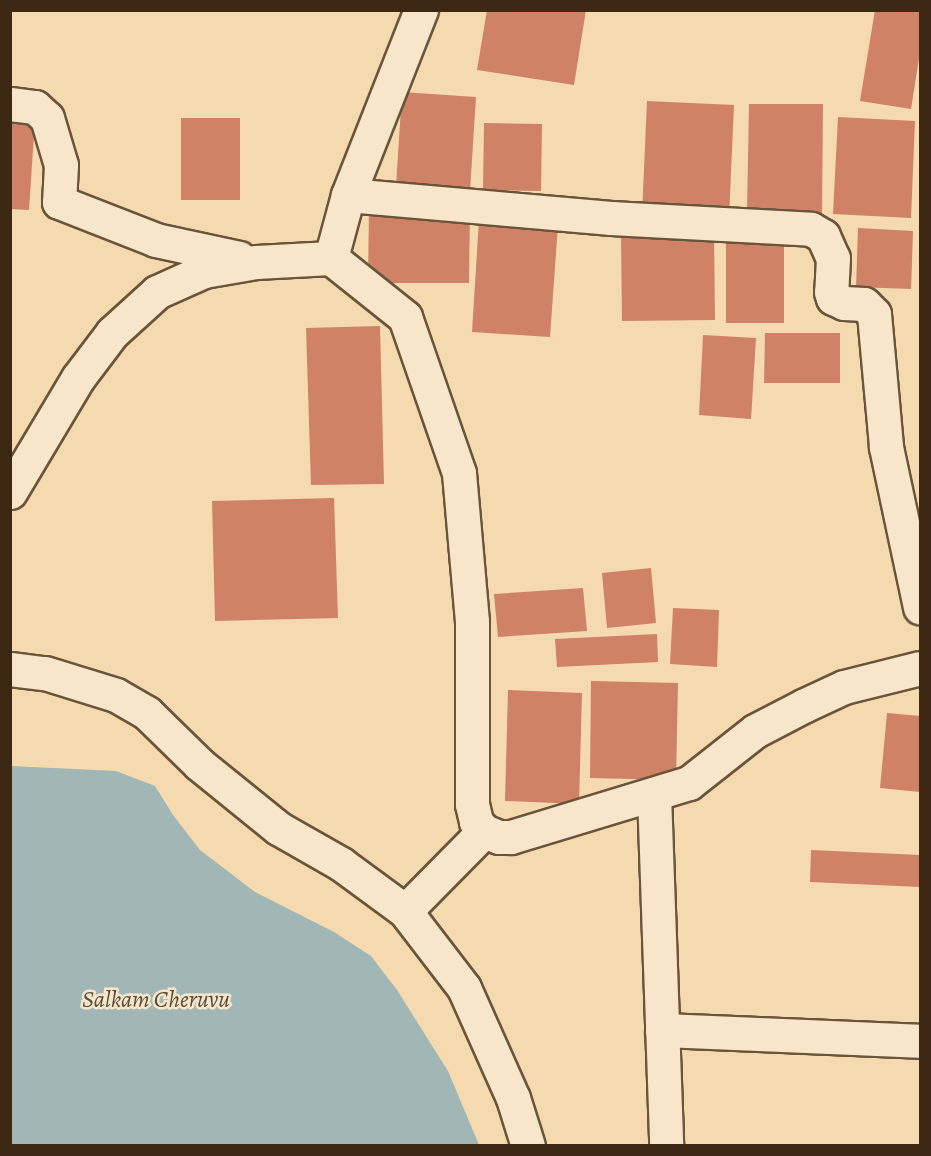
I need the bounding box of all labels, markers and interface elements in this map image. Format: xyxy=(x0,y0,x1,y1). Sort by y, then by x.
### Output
water label: Salkam Cheruvu xyxy=(82,986,230,1014)

